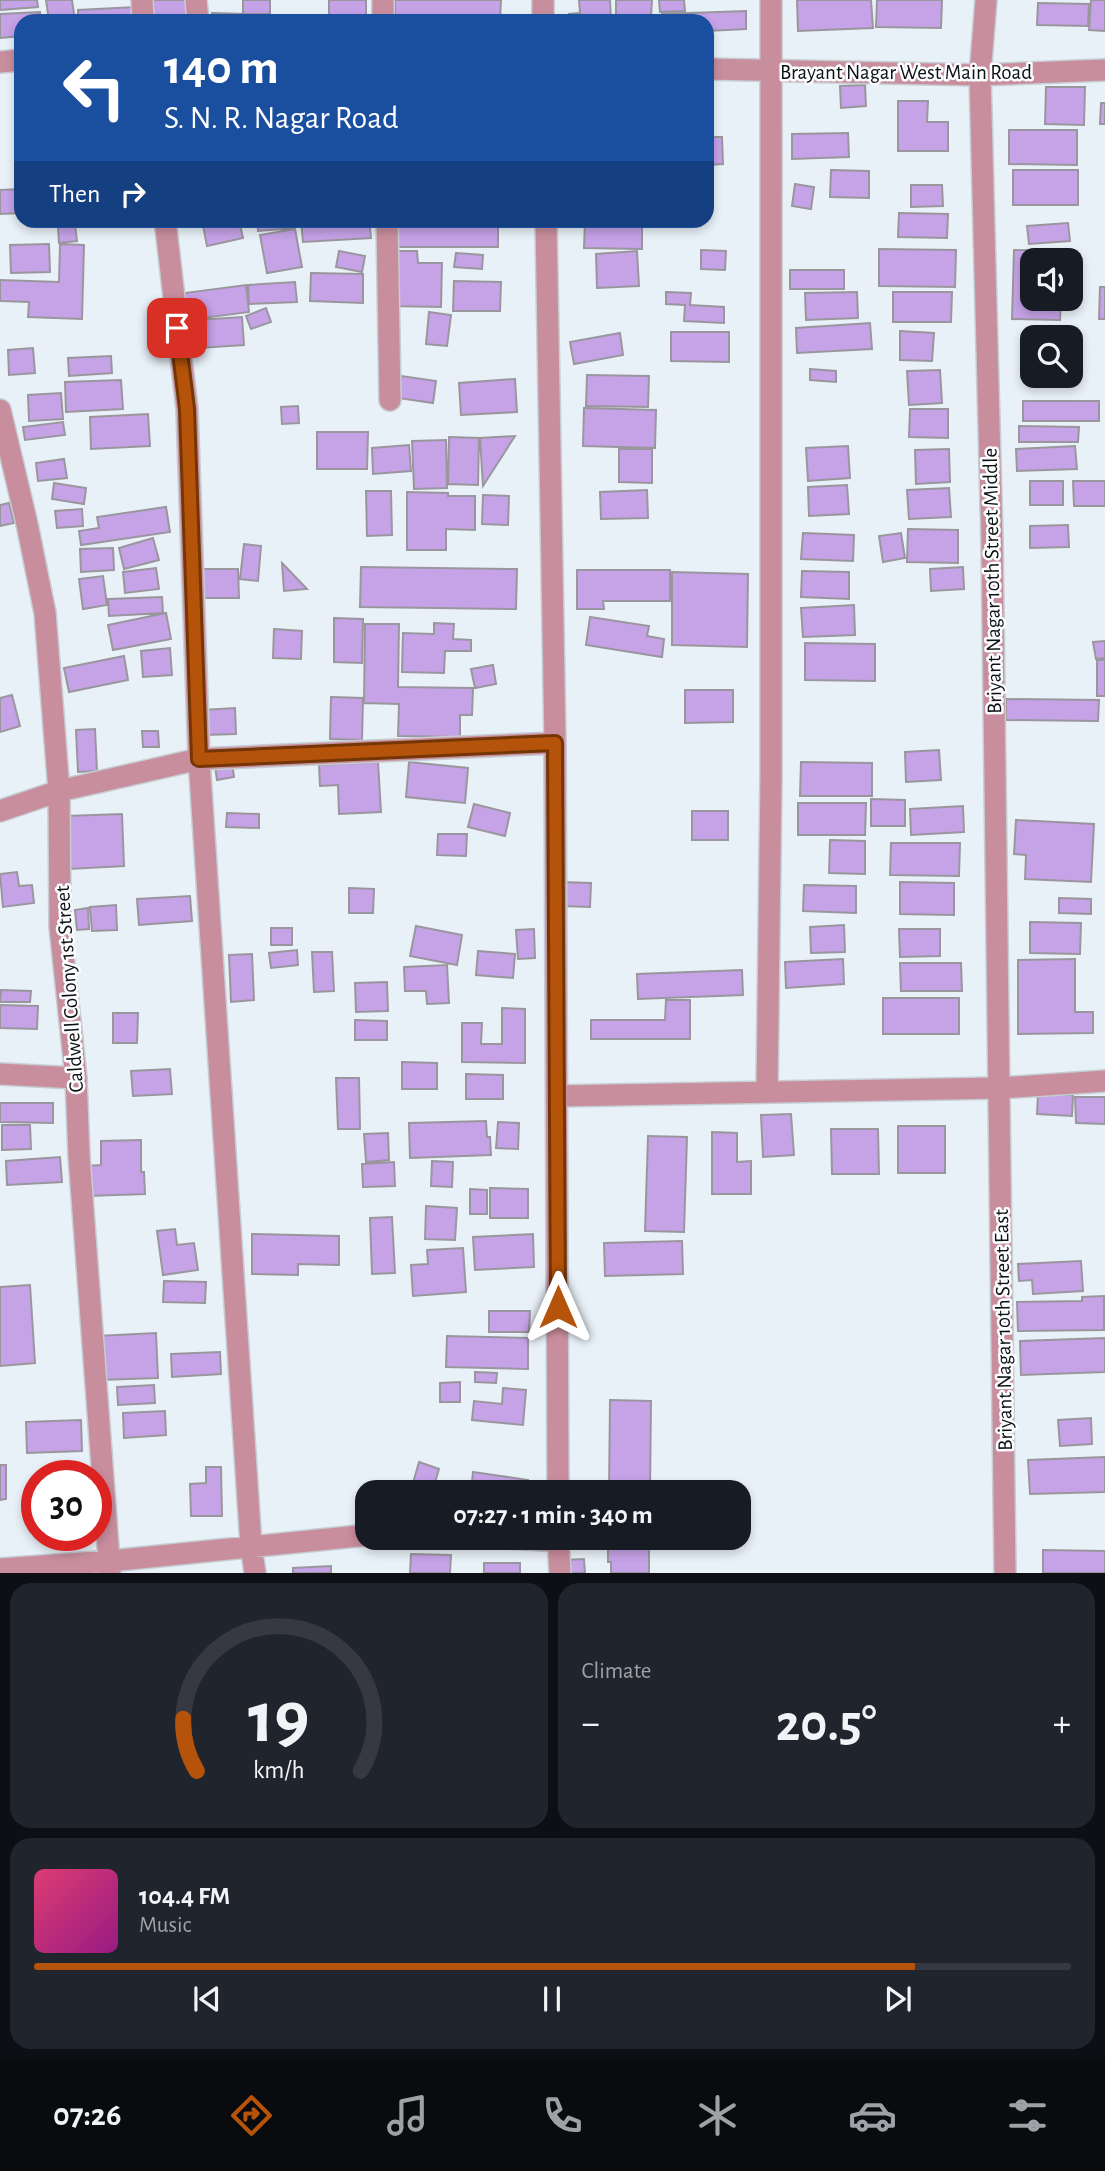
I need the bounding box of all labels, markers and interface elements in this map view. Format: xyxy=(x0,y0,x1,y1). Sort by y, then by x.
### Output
icon: left xyxy=(49,42,140,133)
text: 140 m xyxy=(164,44,279,93)
street label: Brayant Nagar West Main Road xyxy=(780,62,1032,83)
text: S. N. R. Nagar Road xyxy=(164,102,399,134)
icon: right xyxy=(114,175,152,213)
text: Then xyxy=(49,181,100,207)
map controls xyxy=(1020,248,1083,388)
button: sound xyxy=(1020,248,1083,311)
pin xyxy=(147,298,207,358)
icon: arrive xyxy=(158,309,196,347)
button: search xyxy=(1020,325,1083,388)
street label: Briyant Nagar 10th Street Middle xyxy=(980,448,1005,714)
street label: Caldwell Colony 1st Street xyxy=(52,884,87,1093)
street label: Briyant Nagar 10th Street East xyxy=(991,1209,1016,1451)
position arrow xyxy=(521,1270,595,1344)
speed limit sign: 30 xyxy=(21,1460,112,1551)
text: 07:27 · 1 min · 340 m xyxy=(453,1502,653,1528)
text: Climate xyxy=(582,1660,651,1683)
text: 19 xyxy=(248,1684,309,1757)
text: 20.5° xyxy=(776,1698,877,1750)
text: − xyxy=(582,1705,600,1743)
text: + xyxy=(1053,1705,1071,1743)
text: km/h xyxy=(253,1758,305,1783)
text: 104.4 FM xyxy=(139,1883,230,1909)
text: Music xyxy=(139,1914,191,1937)
icon: previous xyxy=(188,1980,226,2018)
icon: pause xyxy=(533,1980,571,2018)
icon: next xyxy=(879,1980,917,2018)
icon: directions xyxy=(227,2091,276,2140)
icon: music xyxy=(383,2091,432,2140)
icon: phone xyxy=(538,2091,587,2140)
icon: climate xyxy=(693,2091,742,2140)
icon: car xyxy=(848,2091,897,2140)
icon: filters xyxy=(1003,2091,1052,2140)
text: 07:26 xyxy=(53,2099,121,2131)

